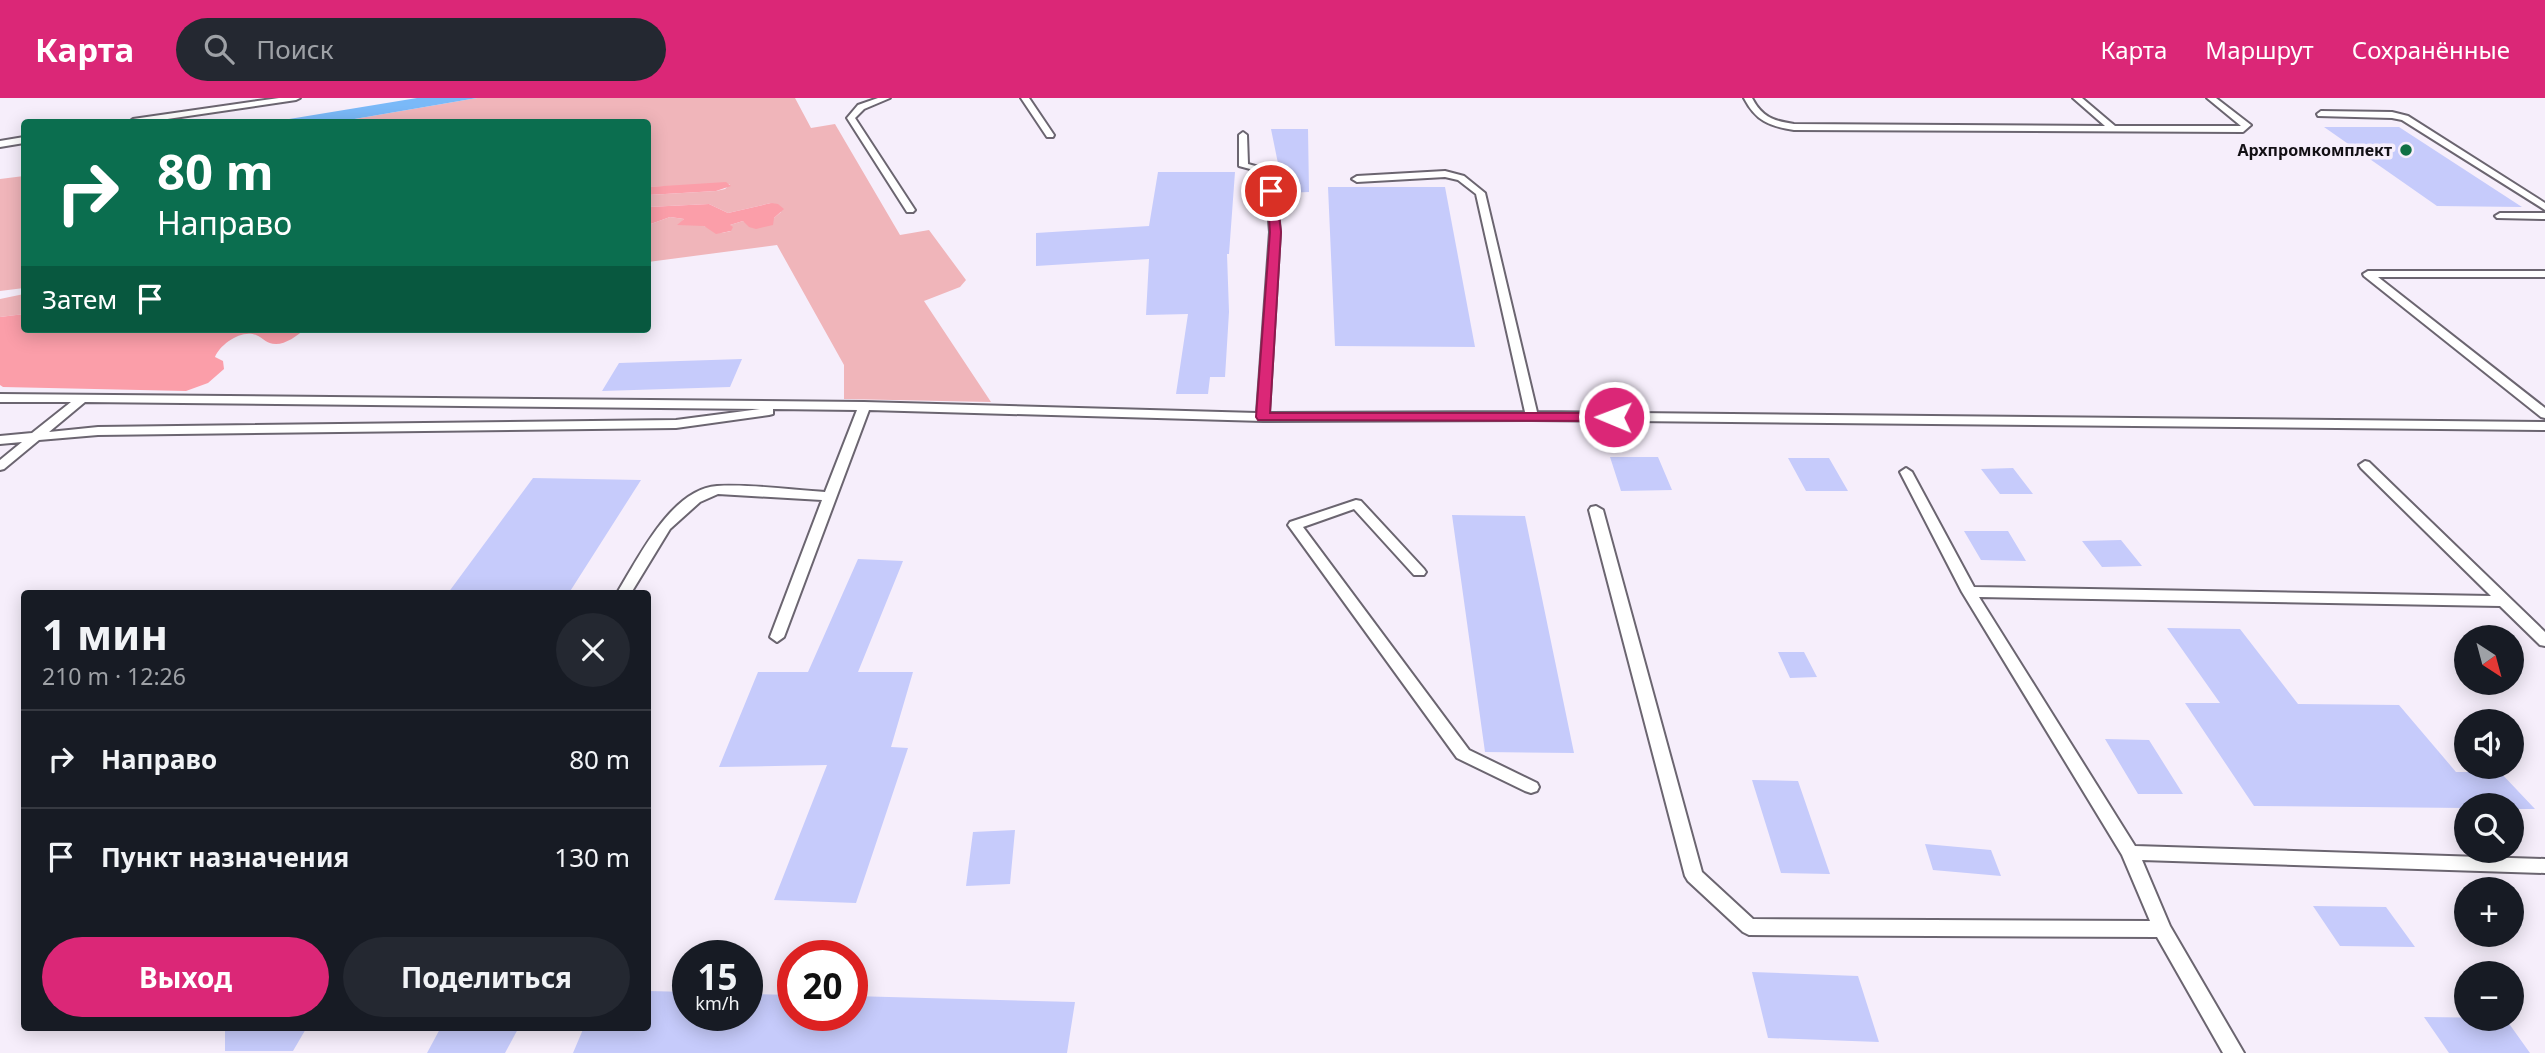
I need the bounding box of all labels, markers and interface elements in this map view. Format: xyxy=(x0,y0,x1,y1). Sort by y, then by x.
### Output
search box xyxy=(176,18,666,81)
text: Карта xyxy=(35,27,134,72)
icon: search xyxy=(200,30,238,68)
text: Поиск xyxy=(256,31,333,67)
text: Карта xyxy=(2100,33,2167,66)
text: Маршрут xyxy=(2205,33,2314,66)
text: Сохранённые xyxy=(2352,33,2510,66)
text: 80 m xyxy=(157,138,274,204)
place label: Архпромкомплект xyxy=(2237,139,2392,161)
marker: Архпромкомплект xyxy=(2398,142,2414,158)
icon: right xyxy=(42,147,133,238)
pin xyxy=(1241,161,1301,221)
icon: arrive xyxy=(1252,172,1290,210)
text: Направо xyxy=(157,201,292,244)
icon: arrive xyxy=(131,280,169,318)
text: Затем xyxy=(42,281,117,317)
position arrow xyxy=(1577,380,1651,454)
text: 1 мин xyxy=(42,605,168,662)
button: close xyxy=(556,613,630,687)
north arrow xyxy=(2454,625,2524,695)
map controls xyxy=(2454,625,2524,1031)
text: 210 m · 12:26 xyxy=(42,660,186,692)
button: sound xyxy=(2454,709,2524,779)
icon: right xyxy=(42,740,80,778)
text: Направо xyxy=(101,741,217,777)
text: 80 m xyxy=(569,741,630,777)
button: search xyxy=(2454,793,2524,863)
icon: arrive xyxy=(42,838,80,876)
text: Пункт назначения xyxy=(101,839,349,875)
text: 130 m xyxy=(554,839,630,875)
button: + xyxy=(2454,877,2524,947)
button: Выход xyxy=(42,937,329,1017)
button: Поделиться xyxy=(343,937,630,1017)
speed limit sign: 20 xyxy=(777,940,868,1031)
text: 15 xyxy=(697,953,738,1000)
button: − xyxy=(2454,961,2524,1031)
text: km/h xyxy=(695,991,740,1015)

